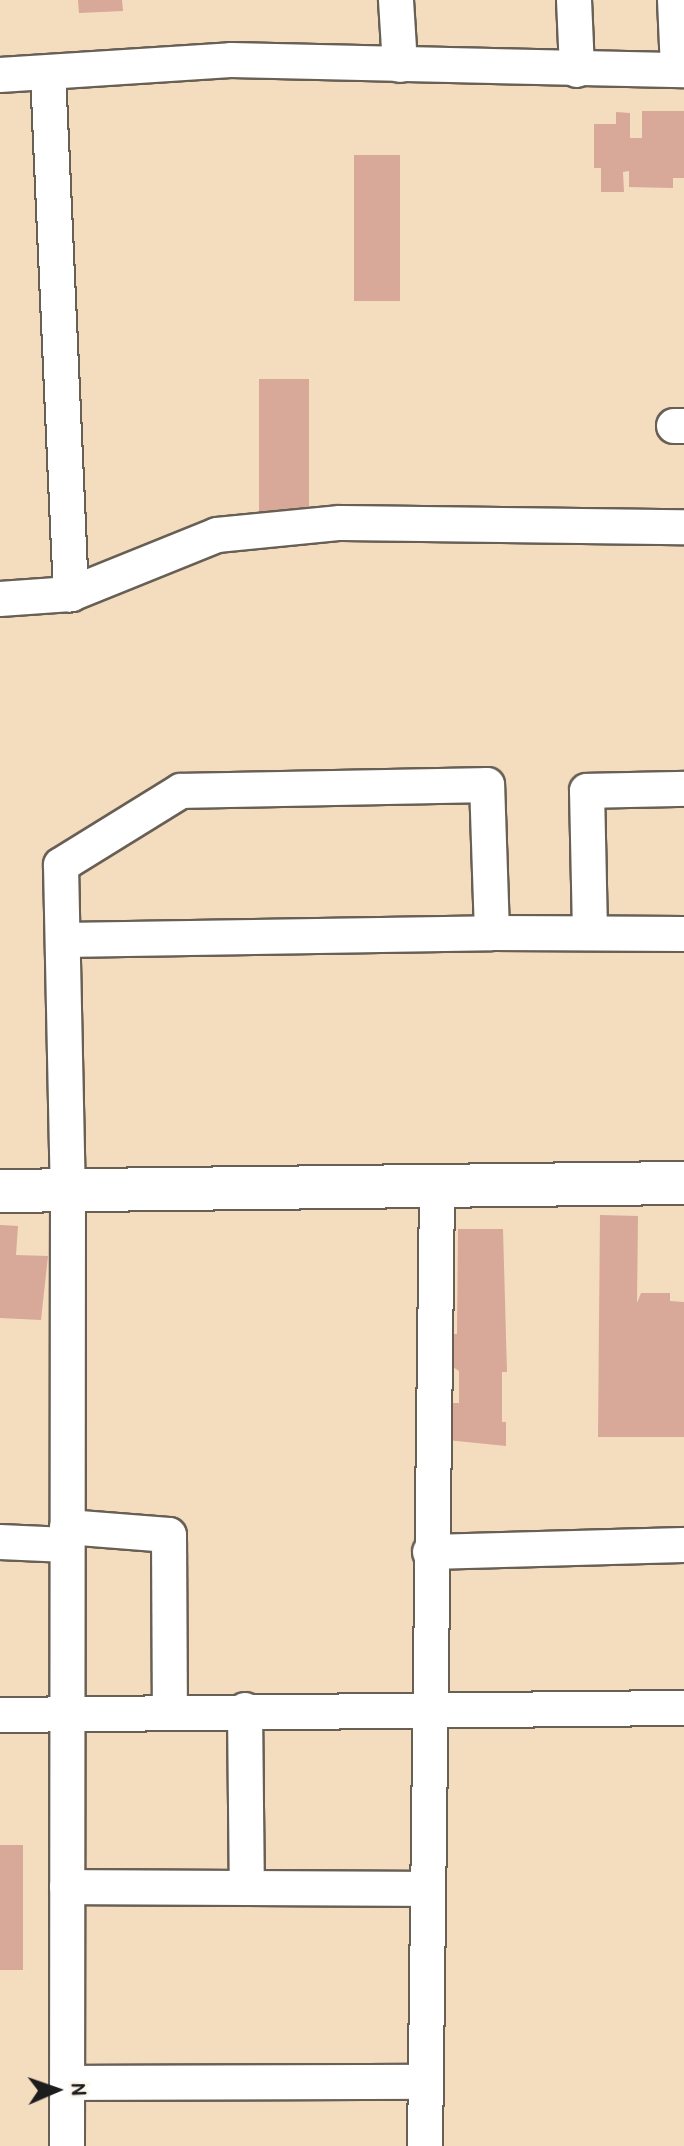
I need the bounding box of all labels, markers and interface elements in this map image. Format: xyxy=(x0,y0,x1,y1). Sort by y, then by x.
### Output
north arrow xyxy=(16,2050,96,2130)
text: N xyxy=(65,2083,95,2096)

